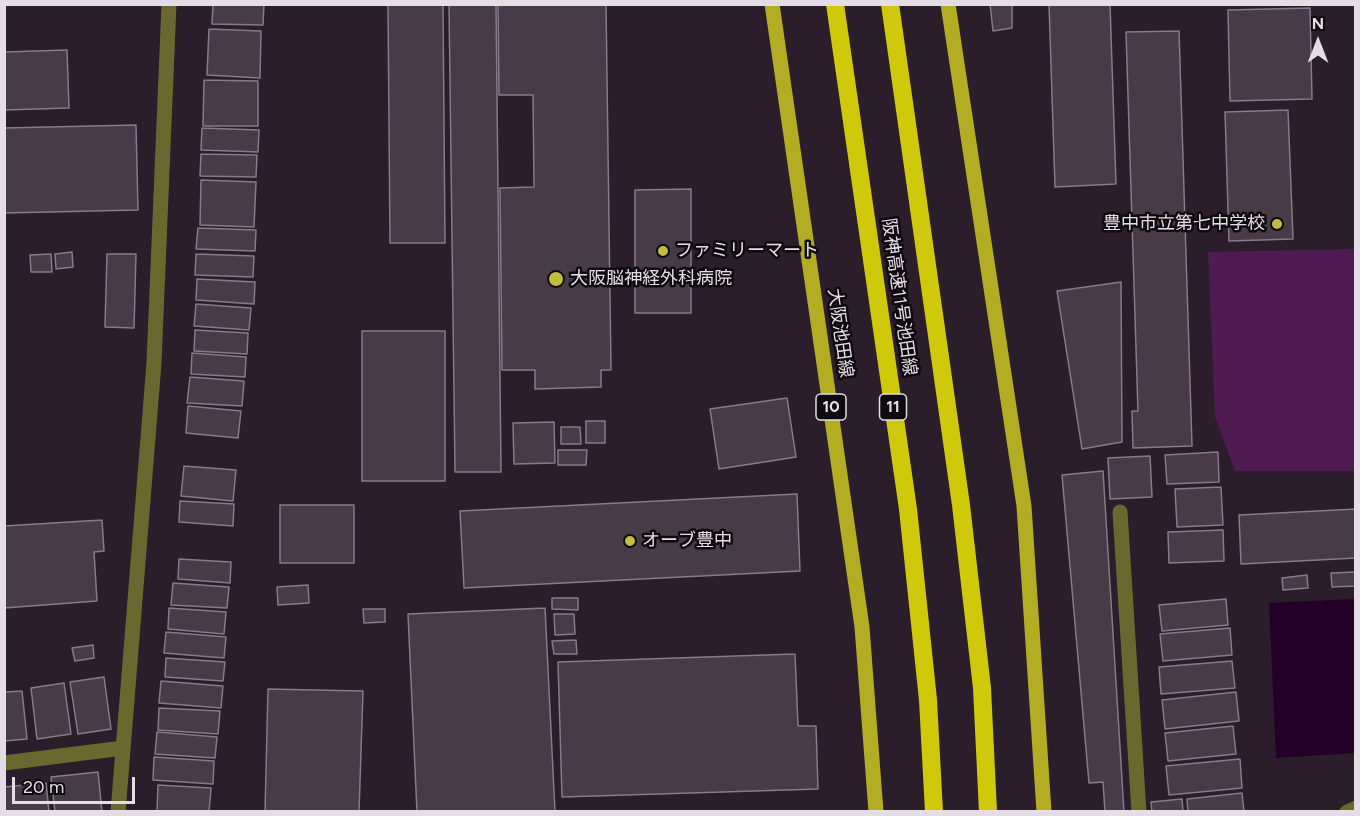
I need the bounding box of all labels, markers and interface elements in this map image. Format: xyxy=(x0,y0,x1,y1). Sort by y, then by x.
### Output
north arrow xyxy=(1288,12,1348,72)
text: N xyxy=(1312,14,1324,33)
place label: 豊中市立第七中学校 xyxy=(1103,213,1265,235)
street label: 阪神高速11号池田線 xyxy=(877,217,921,377)
marker: 豊中市立第七中学校 xyxy=(1270,217,1284,231)
place label: ファミリーマート xyxy=(675,240,819,262)
marker: ファミリーマート xyxy=(656,244,670,258)
place label: 大阪脳神経外科病院 xyxy=(570,268,732,290)
marker: 大阪脳神経外科病院 xyxy=(547,270,565,288)
street label: 大阪池田線 xyxy=(823,287,857,379)
road number: 10 xyxy=(816,394,846,420)
road number: 11 xyxy=(880,394,906,420)
place label: オーブ豊中 xyxy=(642,530,732,552)
marker: オーブ豊中 xyxy=(623,534,637,548)
scale bar xyxy=(15,765,138,803)
text: 20 m xyxy=(23,776,64,798)

